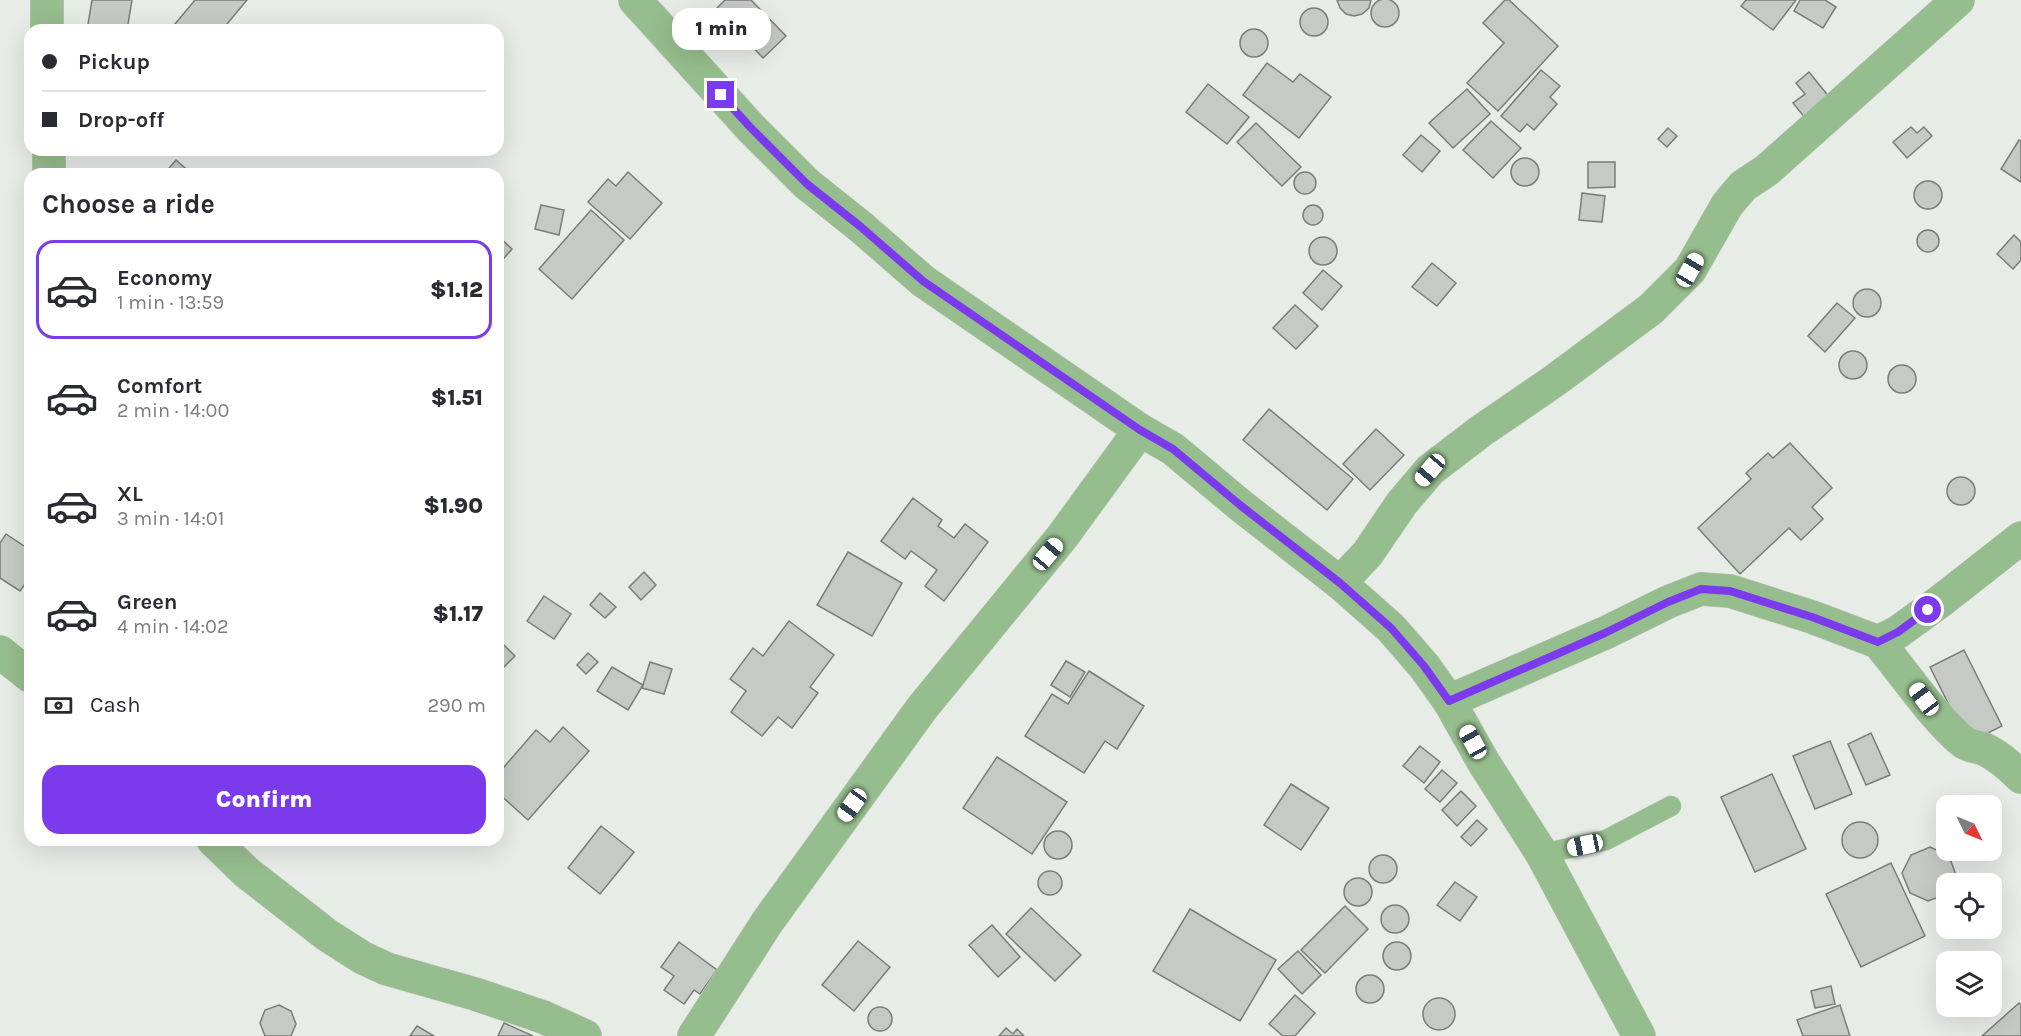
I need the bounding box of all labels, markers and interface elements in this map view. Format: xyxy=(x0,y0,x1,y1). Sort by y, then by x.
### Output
callout: 1 min xyxy=(672,8,771,50)
text: 1 min xyxy=(695,17,748,40)
text: Pickup xyxy=(78,49,150,75)
route end xyxy=(707,81,734,108)
text: Drop-off xyxy=(78,107,164,133)
text: Choose a ride xyxy=(42,188,215,220)
car xyxy=(1673,250,1707,290)
icon: car xyxy=(45,263,99,317)
text: Economy xyxy=(117,265,212,291)
text: $1.12 xyxy=(430,277,483,303)
text: 1 min · 13:59 xyxy=(117,291,224,314)
icon: car xyxy=(45,371,99,425)
text: Comfort xyxy=(117,373,202,399)
text: $1.51 xyxy=(431,385,483,411)
text: 2 min · 14:00 xyxy=(117,399,229,422)
car xyxy=(1412,450,1448,490)
icon: car xyxy=(45,479,99,533)
text: XL xyxy=(117,481,143,507)
text: $1.90 xyxy=(424,493,483,519)
text: 3 min · 14:01 xyxy=(117,507,224,530)
car xyxy=(1030,534,1066,574)
icon: car xyxy=(45,587,99,641)
text: Green xyxy=(117,589,178,615)
route start xyxy=(1914,596,1941,623)
text: $1.17 xyxy=(432,601,483,627)
text: 4 min · 14:02 xyxy=(117,615,229,638)
car xyxy=(1906,679,1942,719)
icon: cash xyxy=(42,689,75,722)
text: Cash xyxy=(90,692,140,718)
text: 290 m xyxy=(427,694,486,717)
car xyxy=(1456,722,1490,762)
button: Confirm xyxy=(42,765,486,834)
car xyxy=(834,785,870,825)
north arrow xyxy=(1936,795,2002,861)
map controls xyxy=(1936,795,2002,1017)
car xyxy=(1566,832,1604,858)
button: locate xyxy=(1936,873,2002,939)
button: layers xyxy=(1936,951,2002,1017)

